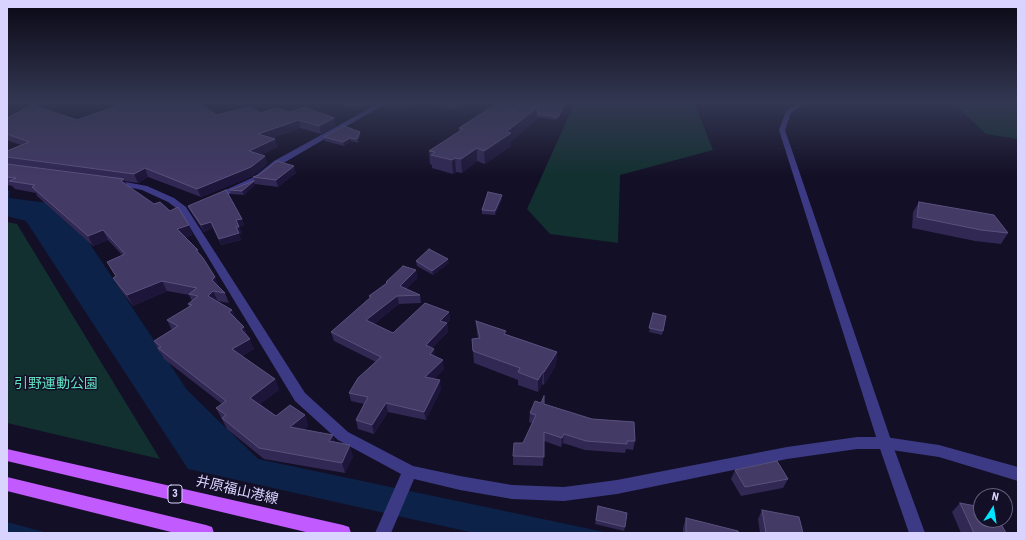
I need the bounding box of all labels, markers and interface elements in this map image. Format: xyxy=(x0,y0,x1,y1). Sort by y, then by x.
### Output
park label: 引野運動公園 xyxy=(14,376,98,392)
street label: 井原福山港線 xyxy=(194,473,280,509)
road number: 3 xyxy=(168,485,182,503)
north arrow xyxy=(973,488,1013,528)
text: N xyxy=(991,490,1000,504)

